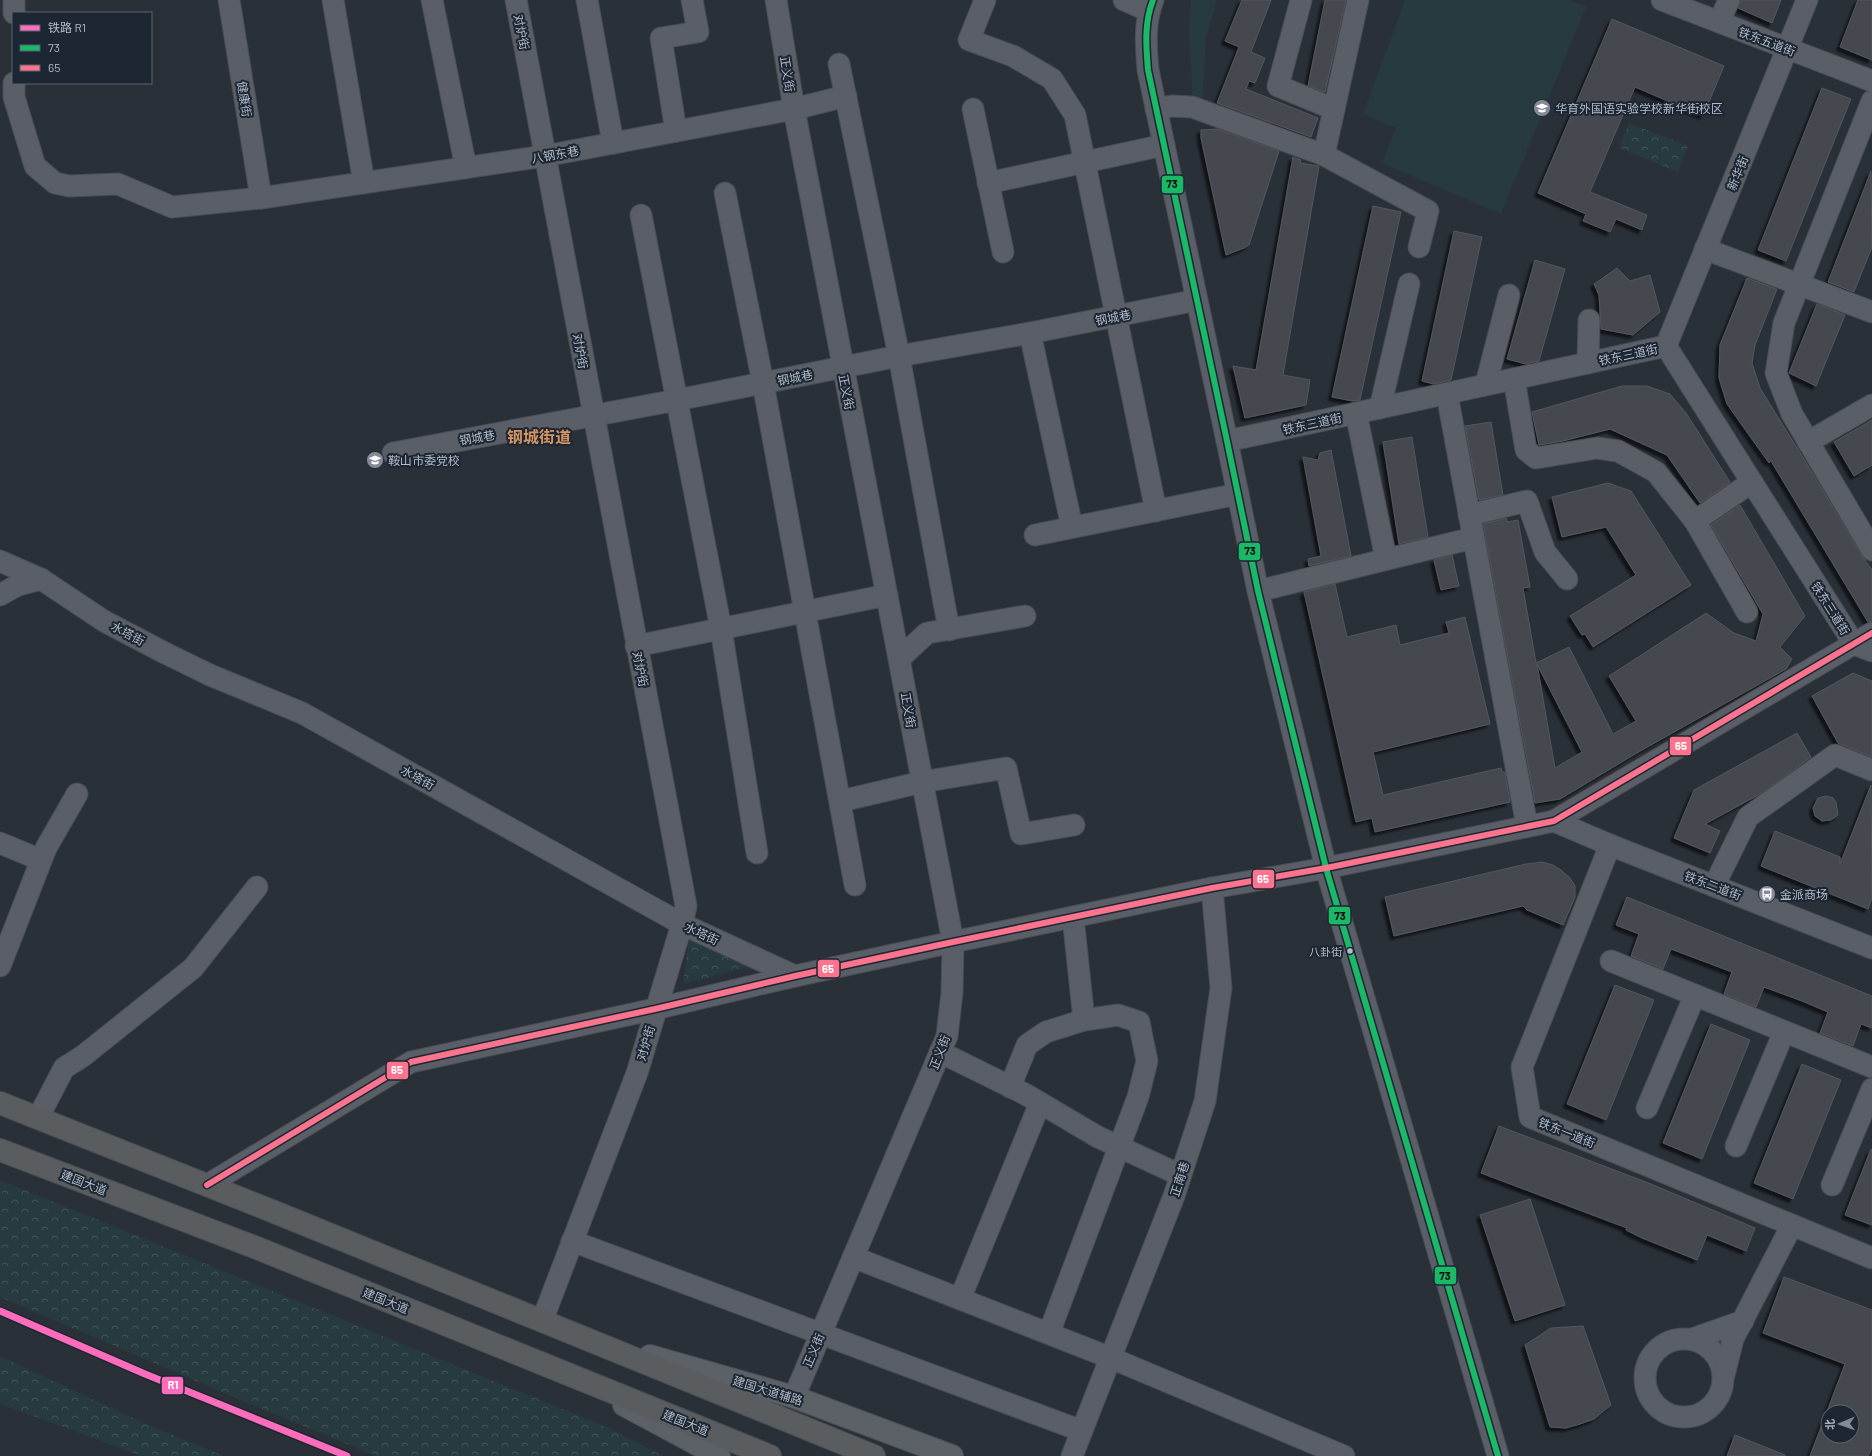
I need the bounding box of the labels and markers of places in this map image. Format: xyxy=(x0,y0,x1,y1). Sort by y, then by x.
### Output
school or university icon: 华育外国语实验学校新华街校区 xyxy=(1532,98,1552,118)
place label: 华育外国语实验学校新华街校区 xyxy=(1555,101,1723,115)
school or university icon: 鞍山市委党校 xyxy=(365,450,385,470)
place label: 鞍山市委党校 xyxy=(388,453,460,467)
bus stop icon: 金派商场 xyxy=(1757,884,1777,904)
place label: 金派商场 xyxy=(1780,887,1828,901)
place label: 八卦街 xyxy=(1309,945,1342,958)
marker: 八卦街 xyxy=(1345,946,1355,956)

